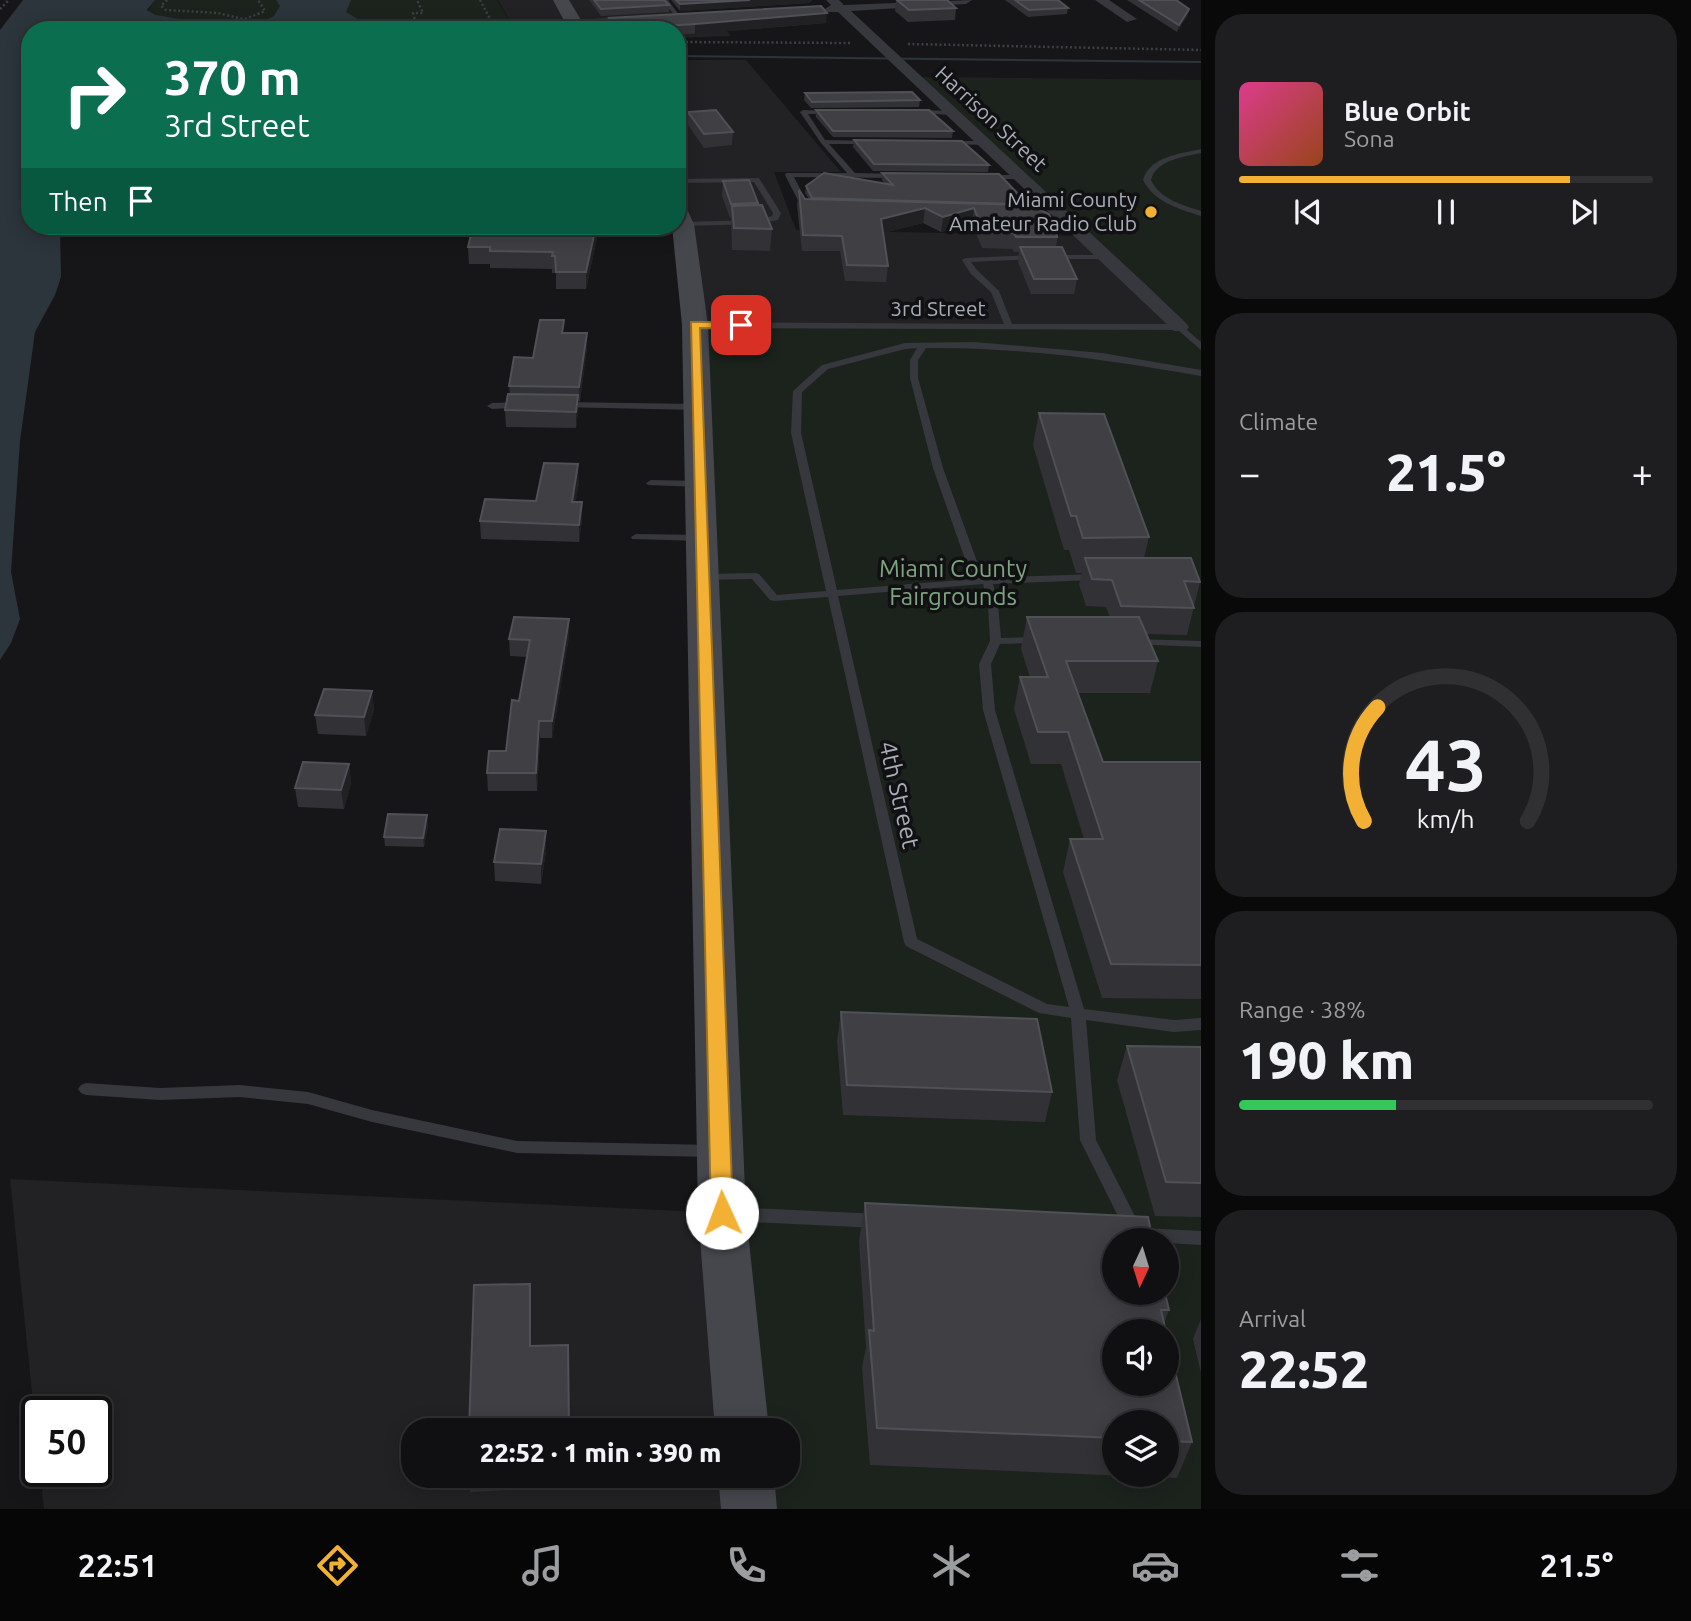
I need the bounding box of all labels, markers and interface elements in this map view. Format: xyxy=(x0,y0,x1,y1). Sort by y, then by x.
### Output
icon: right xyxy=(49,49,140,140)
text: 370 m xyxy=(164,49,301,104)
street label: Harrison Street xyxy=(931,61,1052,176)
text: Blue Orbit xyxy=(1344,97,1471,126)
text: 3rd Street xyxy=(164,107,310,143)
text: Sona xyxy=(1344,126,1394,151)
icon: arrive xyxy=(122,182,160,220)
text: Then xyxy=(49,187,108,216)
place label: Miami County Amateur Radio Club xyxy=(949,187,1137,235)
icon: previous xyxy=(1289,193,1327,231)
icon: pause xyxy=(1427,193,1465,231)
icon: next xyxy=(1565,193,1603,231)
marker: Miami County Amateur Radio Club xyxy=(1143,204,1159,220)
pin xyxy=(711,295,771,355)
street label: 3rd Street xyxy=(890,296,986,320)
icon: arrive xyxy=(722,306,760,344)
text: Climate xyxy=(1239,409,1318,434)
text: 21.5° xyxy=(1386,443,1506,501)
text: − xyxy=(1239,452,1260,494)
text: + xyxy=(1632,452,1653,494)
park label: Miami County Fairgrounds xyxy=(879,555,1028,610)
text: 43 xyxy=(1405,723,1487,805)
street label: 4th Street xyxy=(874,739,925,852)
text: km/h xyxy=(1417,804,1475,832)
text: Range · 38% xyxy=(1239,997,1366,1022)
text: 190 km xyxy=(1239,1031,1414,1089)
position arrow xyxy=(685,1176,759,1250)
north arrow xyxy=(1102,1228,1180,1306)
map controls xyxy=(1102,1228,1179,1487)
text: Arrival xyxy=(1239,1306,1306,1331)
button: sound xyxy=(1102,1319,1179,1396)
text: 22:52 xyxy=(1239,1340,1369,1398)
speed limit sign: 50 xyxy=(21,1396,112,1487)
button: layers xyxy=(1102,1410,1179,1487)
text: 22:52 · 1 min · 390 m xyxy=(480,1438,721,1467)
icon: directions xyxy=(313,1541,362,1590)
icon: music xyxy=(518,1541,567,1590)
icon: phone xyxy=(722,1541,771,1590)
icon: climate xyxy=(927,1541,976,1590)
icon: car xyxy=(1131,1541,1180,1590)
icon: filters xyxy=(1335,1541,1384,1590)
text: 22:51 xyxy=(78,1547,158,1583)
text: 21.5° xyxy=(1540,1547,1613,1583)

